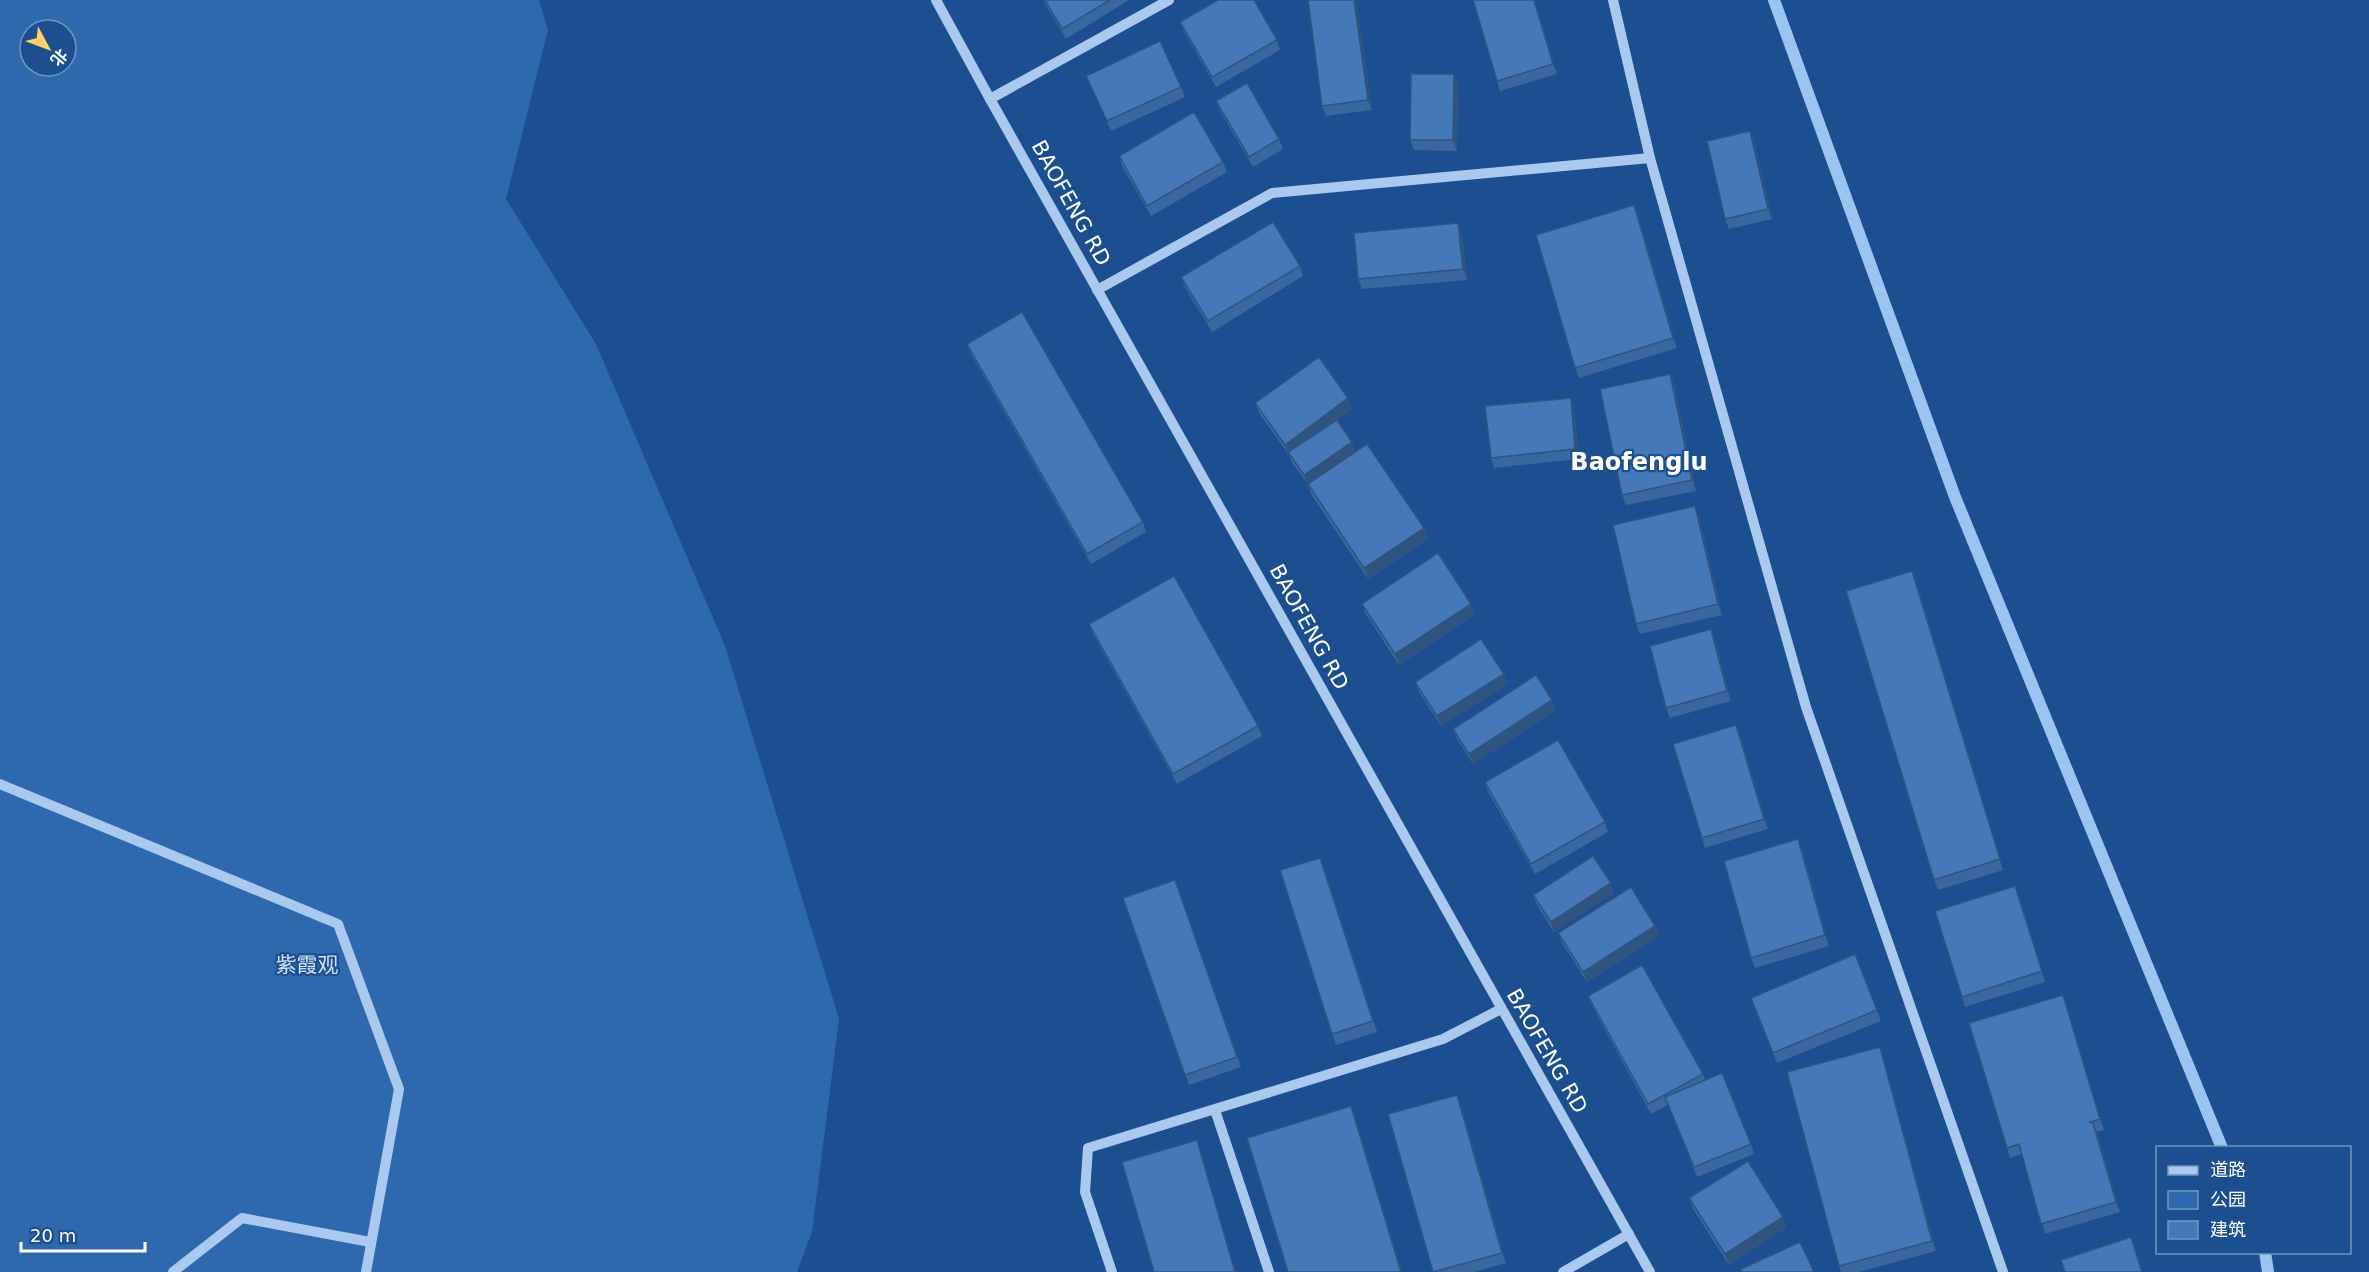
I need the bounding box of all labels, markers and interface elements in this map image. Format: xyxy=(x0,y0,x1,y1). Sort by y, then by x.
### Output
north arrow xyxy=(18,18,78,78)
text: 北 xyxy=(47,45,71,70)
street label: BAOFENG RD xyxy=(1027,136,1115,270)
district label: Baofenglu xyxy=(1570,448,1708,476)
street label: BAOFENG RD xyxy=(1265,560,1353,694)
park label: 紫霞观 xyxy=(276,953,339,977)
street label: BAOFENG RD xyxy=(1502,985,1592,1117)
legend xyxy=(2156,1146,2351,1254)
text: 道路 xyxy=(2210,1159,2246,1180)
text: 公园 xyxy=(2210,1189,2246,1210)
scale bar xyxy=(21,1215,146,1253)
text: 建筑 xyxy=(2210,1219,2246,1240)
text: 20 m xyxy=(30,1225,76,1246)

